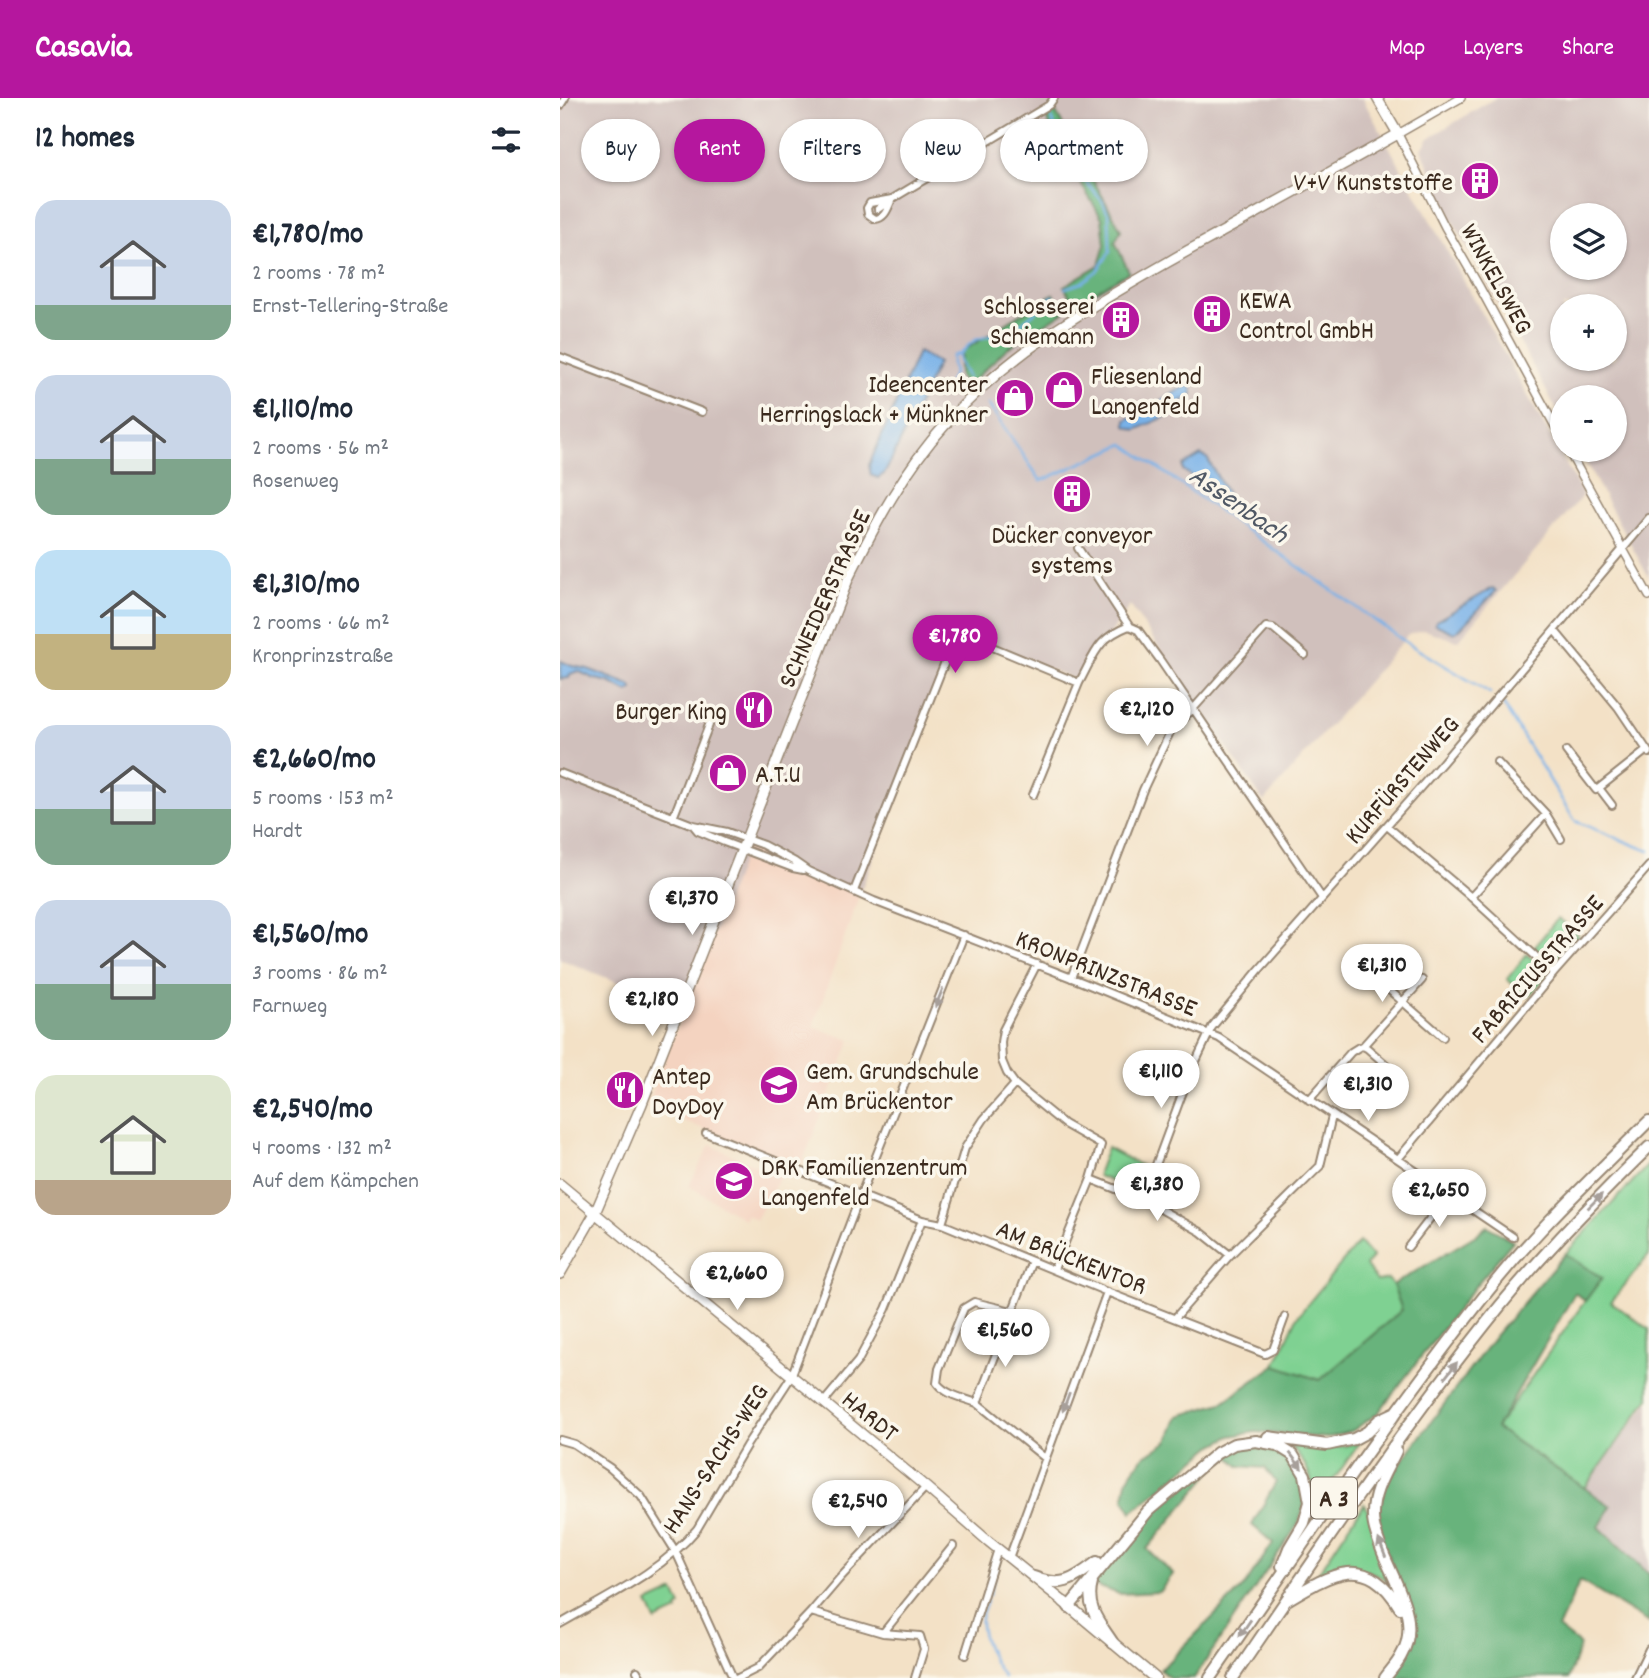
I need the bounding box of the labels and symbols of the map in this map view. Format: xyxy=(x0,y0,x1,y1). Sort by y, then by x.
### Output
building icon: V+V Kunststoffe xyxy=(1459,160,1501,202)
place label: V+V Kunststoffe xyxy=(1293,166,1453,203)
street label: WINKELSWEG xyxy=(1449,218,1541,342)
place label: KEWA Control GmbH xyxy=(1239,284,1374,351)
place label: Schlosserei Schiemann xyxy=(983,290,1094,357)
building icon: KEWA Control GmbH xyxy=(1191,293,1233,335)
building icon: Schlosserei Schiemann xyxy=(1100,299,1142,341)
place label: Fliesenland Langenfeld xyxy=(1091,360,1202,427)
place label: Ideencenter Herringslack + Münkner xyxy=(760,368,988,435)
shop icon: Fliesenland Langenfeld xyxy=(1043,369,1085,411)
shop icon: Ideencenter Herringslack + Münkner xyxy=(994,377,1036,419)
water label: Assenbach xyxy=(1179,458,1296,557)
building icon: Dücker conveyor systems xyxy=(1051,473,1093,515)
street label: SCHNEIDERSTRASSE xyxy=(770,504,882,695)
place label: Dücker conveyor systems xyxy=(992,519,1153,586)
pin: €1,780 xyxy=(898,616,1012,675)
pin: €2,120 xyxy=(1090,688,1204,748)
restaurant icon: Burger King xyxy=(733,689,775,731)
place label: Burger King xyxy=(615,695,727,732)
street label: KURFÜRSTENWEG xyxy=(1337,709,1470,854)
shop icon: A.T.U xyxy=(707,752,749,794)
place label: A.T.U xyxy=(755,758,801,795)
pin: €1,370 xyxy=(635,878,749,937)
street label: FABRICIUSSTRASSE xyxy=(1463,887,1614,1053)
street label: KRONPRINZSTRASSE xyxy=(1009,922,1202,1029)
pin: €1,310 xyxy=(1325,944,1439,1004)
pin: €2,180 xyxy=(595,978,709,1038)
one-way arrow xyxy=(933,988,944,1009)
pin: €1,110 xyxy=(1104,1051,1218,1110)
place label: Gem. Grundschule Am Brückentor xyxy=(806,1055,979,1122)
place label: Antep DoyDoy xyxy=(652,1060,724,1127)
pin: €1,310 xyxy=(1311,1063,1425,1123)
school or university icon: Gem. Grundschule Am Brückentor xyxy=(758,1064,800,1106)
restaurant icon: Antep DoyDoy xyxy=(604,1069,646,1111)
place label: DRK Familienzentrum Langenfeld xyxy=(761,1151,968,1218)
school or university icon: DRK Familienzentrum Langenfeld xyxy=(713,1160,755,1202)
pin: €1,380 xyxy=(1100,1164,1214,1223)
pin: €2,650 xyxy=(1382,1170,1496,1229)
one-way arrow xyxy=(1586,1193,1603,1209)
street label: AM BRÜCKENTOR xyxy=(990,1212,1152,1306)
pin: €2,660 xyxy=(680,1252,794,1312)
pin: €1,560 xyxy=(948,1310,1062,1369)
one-way arrow xyxy=(1443,1361,1457,1379)
street label: HANS-SACHS-WEG xyxy=(654,1377,779,1542)
street label: HARDT xyxy=(832,1383,906,1453)
one-way arrow xyxy=(1060,1392,1071,1413)
one-way arrow xyxy=(1288,1452,1303,1470)
road number: A 3 xyxy=(1311,1478,1357,1518)
pin: €2,540 xyxy=(801,1480,915,1540)
one-way arrow xyxy=(1376,1538,1387,1559)
one-way arrow xyxy=(1239,1619,1252,1638)

